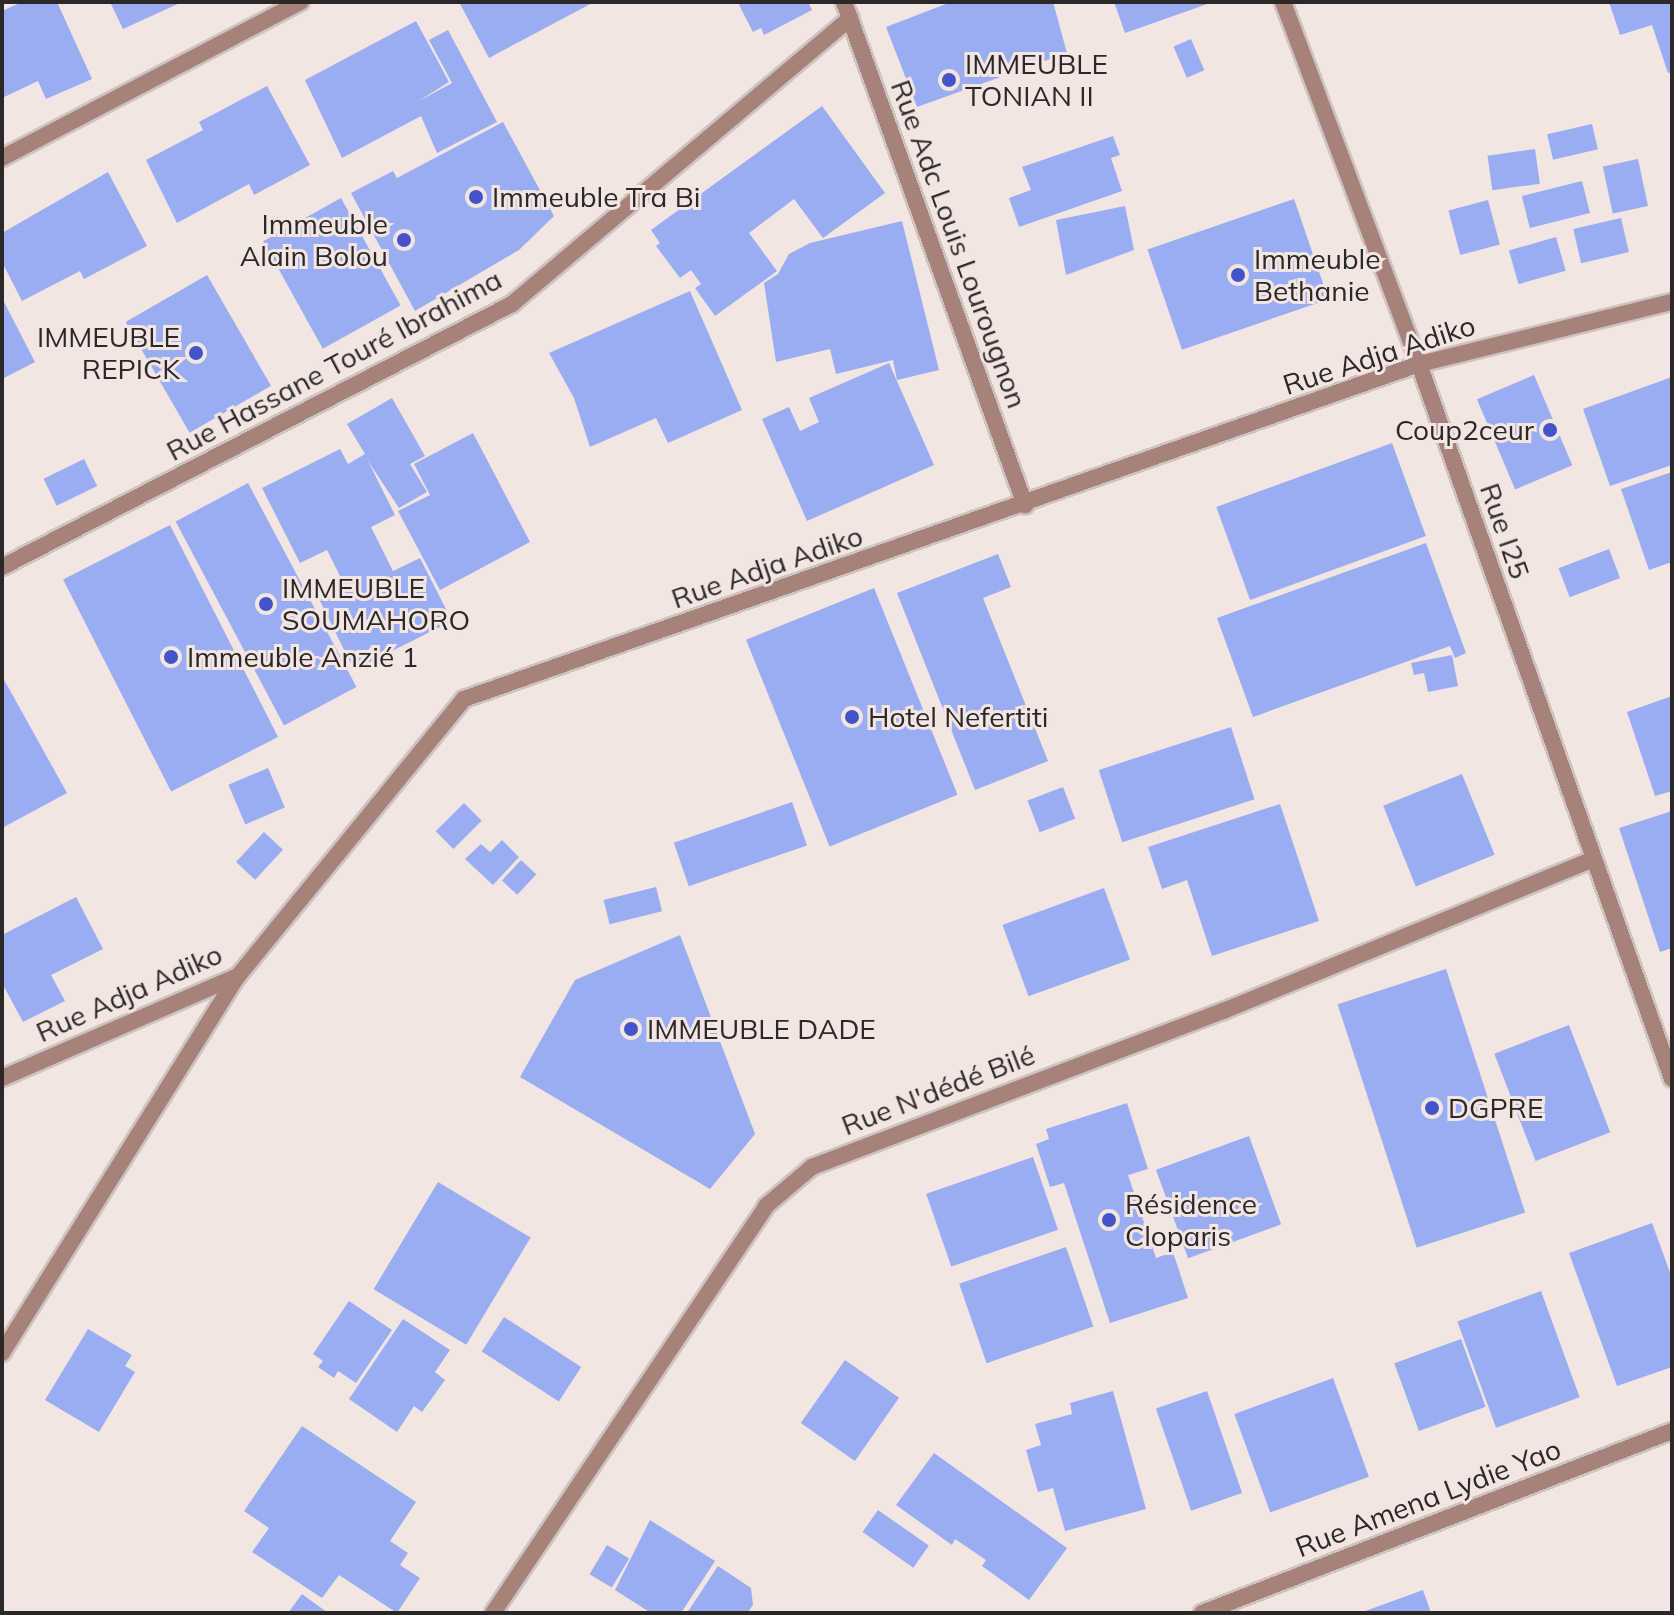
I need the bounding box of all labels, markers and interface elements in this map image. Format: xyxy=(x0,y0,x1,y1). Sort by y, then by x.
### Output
place label: IMMEUBLE TONIAN II xyxy=(965,47,1108,113)
marker: IMMEUBLE TONIAN II xyxy=(940,71,958,89)
street label: Rue Adc Louis Lourougnon xyxy=(884,75,1034,413)
place label: Immeuble Tra Bi xyxy=(492,180,700,214)
marker: Immeuble Tra Bi xyxy=(467,188,485,206)
place label: Immeuble Alain Bolou xyxy=(240,207,388,273)
marker: Immeuble Alain Bolou xyxy=(395,231,413,249)
place label: Immeuble Bethanie xyxy=(1254,242,1381,308)
street label: Rue Hassane Touré Ibrahima xyxy=(161,262,507,468)
marker: Immeuble Bethanie xyxy=(1229,266,1247,284)
street label: Rue Adja Adiko xyxy=(1279,308,1479,402)
place label: IMMEUBLE REPICK xyxy=(37,320,180,386)
marker: IMMEUBLE REPICK xyxy=(187,344,205,362)
place label: Coup2ceur xyxy=(1395,413,1534,447)
marker: Coup2ceur xyxy=(1541,421,1559,439)
street label: Rue I25 xyxy=(1473,479,1537,583)
street label: Rue Adja Adiko xyxy=(667,519,867,615)
place label: IMMEUBLE SOUMAHORO xyxy=(282,571,470,637)
marker: IMMEUBLE SOUMAHORO xyxy=(257,595,275,613)
place label: Immeuble Anzié 1 xyxy=(187,640,418,674)
marker: Immeuble Anzié 1 xyxy=(162,648,180,666)
place label: Hotel Nefertiti xyxy=(868,700,1048,734)
marker: Hotel Nefertiti xyxy=(843,708,861,726)
street label: Rue Adja Adiko xyxy=(31,937,227,1049)
place label: IMMEUBLE DADE xyxy=(647,1012,876,1046)
marker: IMMEUBLE DADE xyxy=(622,1020,640,1038)
street label: Rue N'dédé Bilé xyxy=(837,1038,1039,1142)
place label: DGPRE xyxy=(1448,1091,1543,1125)
marker: DGPRE xyxy=(1423,1099,1441,1117)
place label: Résidence Cloparis xyxy=(1125,1187,1257,1253)
marker: Résidence Cloparis xyxy=(1100,1211,1118,1229)
street label: Rue Amena Lydie Yao xyxy=(1291,1432,1565,1564)

